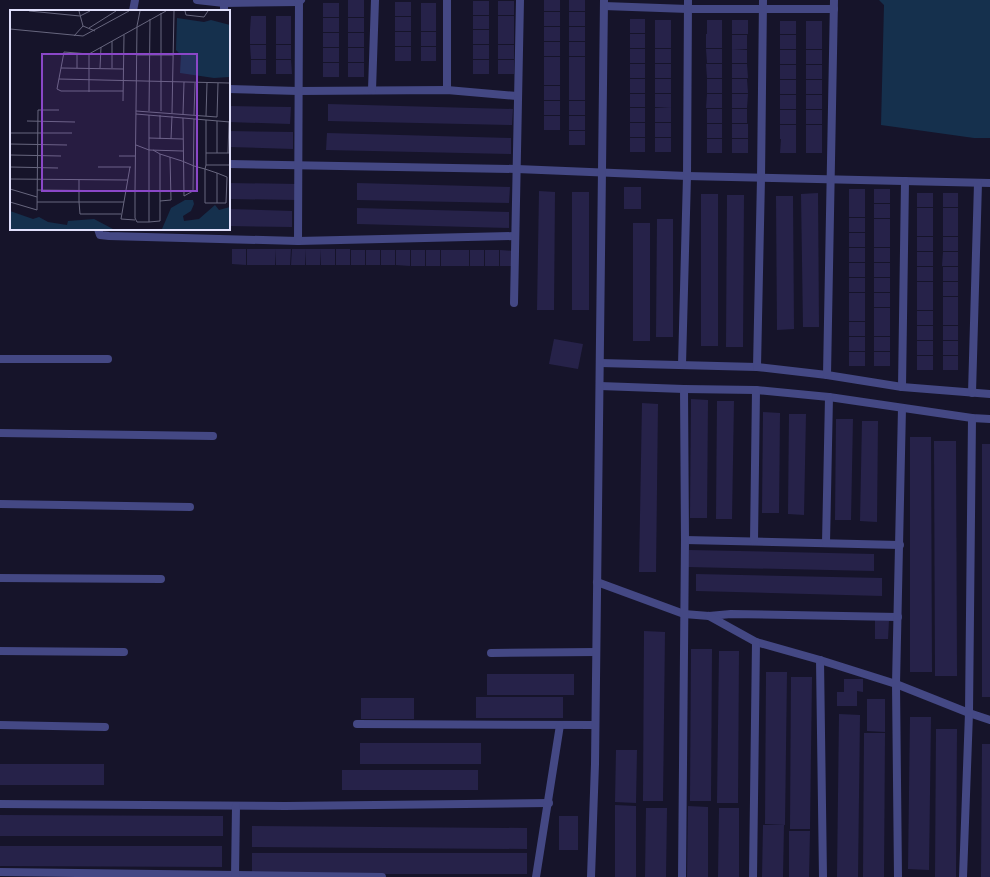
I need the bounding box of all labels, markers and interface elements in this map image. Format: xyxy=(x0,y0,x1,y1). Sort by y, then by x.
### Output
inset map xyxy=(10,10,230,230)

